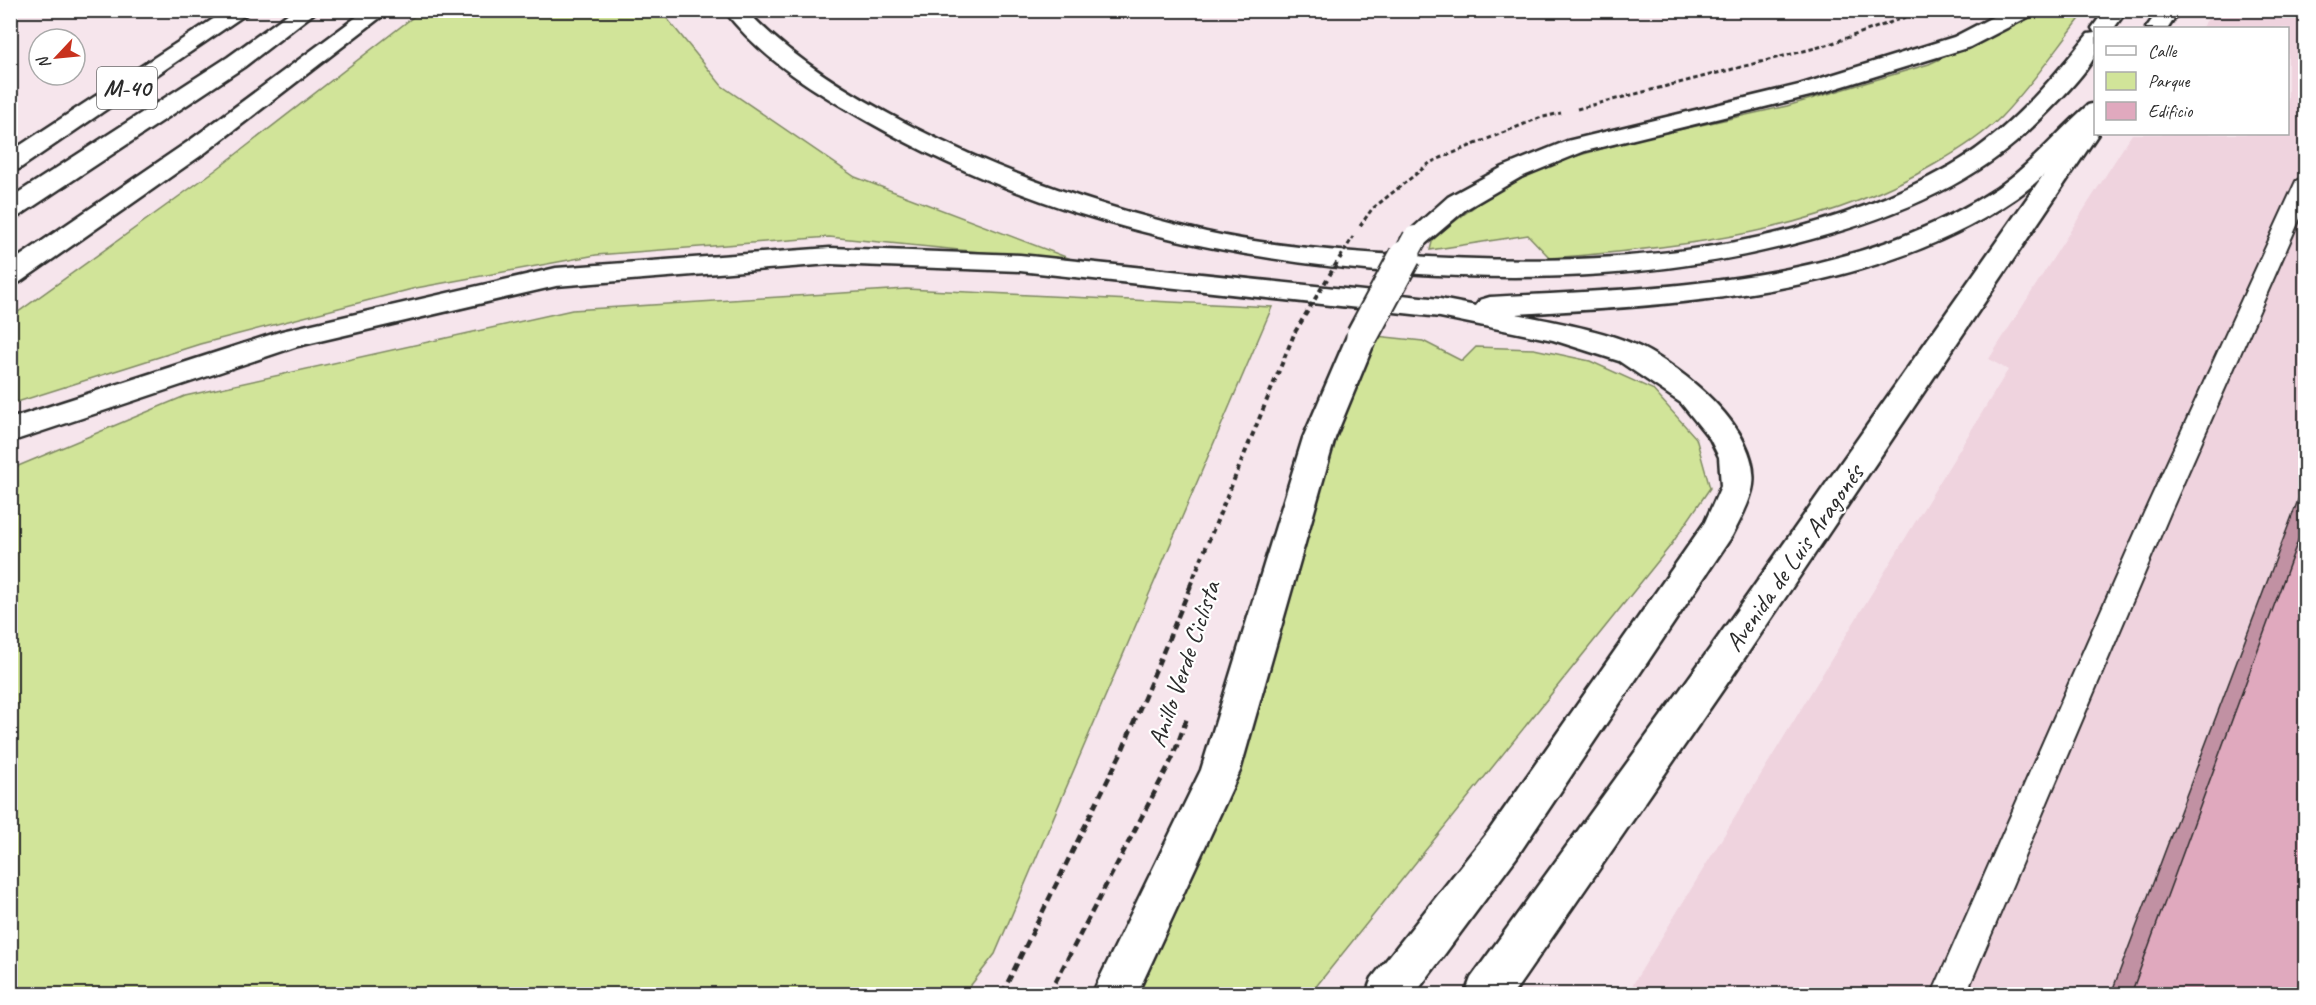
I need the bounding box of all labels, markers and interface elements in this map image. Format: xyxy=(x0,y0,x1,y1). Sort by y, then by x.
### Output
north arrow xyxy=(27,27,87,87)
legend xyxy=(2094,27,2289,135)
text: Calle xyxy=(2148,40,2177,62)
text: N xyxy=(32,52,56,72)
road number: M-40 xyxy=(97,67,157,109)
text: Parque xyxy=(2148,70,2190,92)
text: Edificio xyxy=(2148,100,2194,122)
street label: Avenida de Luis Aragonés xyxy=(1717,456,1872,658)
street label: Anillo Verde Ciclista xyxy=(1140,575,1228,751)

